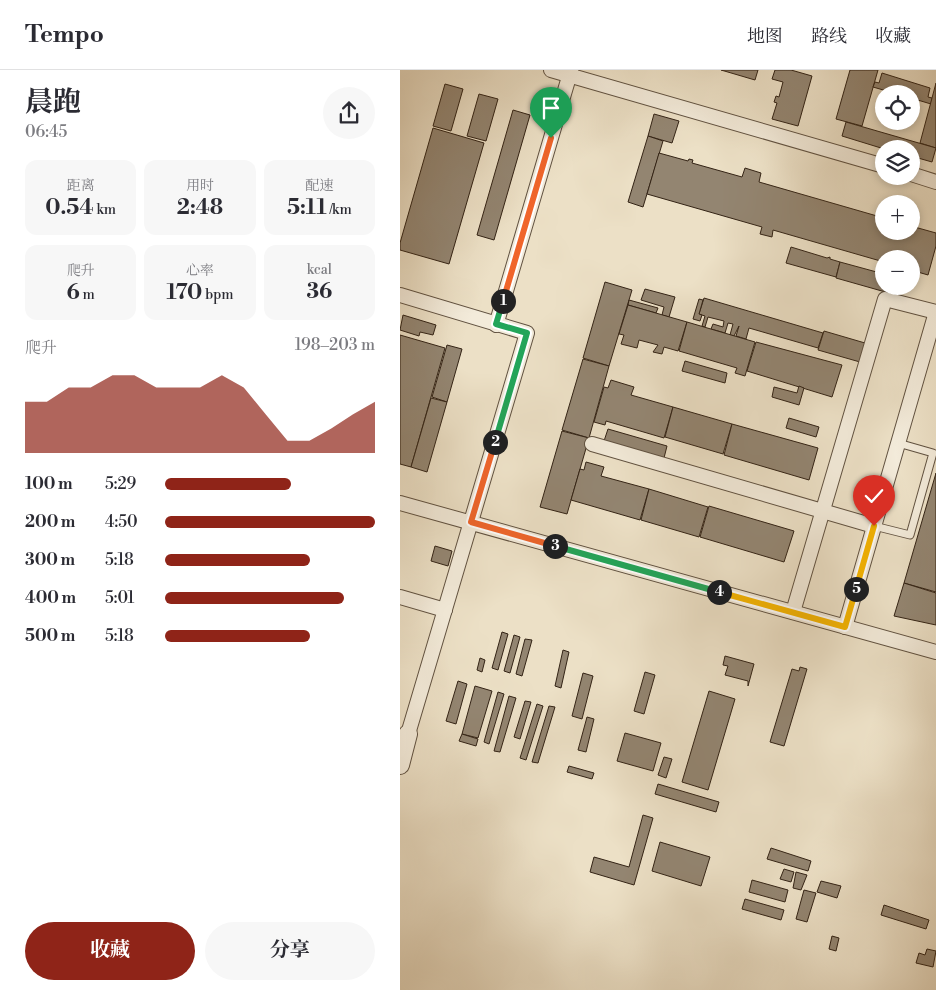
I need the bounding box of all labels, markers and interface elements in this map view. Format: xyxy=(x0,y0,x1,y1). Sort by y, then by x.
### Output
text: Tempo xyxy=(25,20,104,50)
text: 地图 xyxy=(747,25,783,48)
text: 路线 xyxy=(811,25,847,48)
text: 收藏 xyxy=(875,25,911,48)
text: 晨跑 xyxy=(25,85,81,120)
map controls xyxy=(875,85,920,295)
button: locate xyxy=(875,85,920,130)
button: share xyxy=(323,87,375,139)
pin xyxy=(530,87,572,138)
icon: arrive xyxy=(537,94,565,122)
text: 06:45 xyxy=(25,122,67,142)
button: layers xyxy=(875,140,920,185)
text: 距离 xyxy=(67,177,95,195)
text: 用时 xyxy=(186,177,214,195)
text: 配速 xyxy=(305,177,333,195)
text: 0.54 xyxy=(45,195,94,221)
text: 2:48 xyxy=(177,195,223,221)
text: 5:11 xyxy=(287,195,327,221)
button: + xyxy=(875,195,920,240)
text: km xyxy=(94,201,116,219)
text: /km xyxy=(327,201,352,219)
button: − xyxy=(875,250,920,295)
text: kcal xyxy=(307,261,332,279)
text: 爬升 xyxy=(67,262,95,280)
text: 心率 xyxy=(186,262,214,280)
text: 36 xyxy=(306,279,332,305)
text: 6 xyxy=(66,280,80,306)
text: 170 xyxy=(166,280,202,306)
text: m xyxy=(80,286,95,304)
text: bpm xyxy=(202,286,234,304)
pin: 1 xyxy=(490,288,516,314)
text: 1 xyxy=(500,292,507,310)
text: 198–203 m xyxy=(295,335,375,355)
text: 爬升 xyxy=(25,338,57,358)
pin: 2 xyxy=(482,430,508,454)
text: 2 xyxy=(491,433,500,451)
text: 100 m xyxy=(25,474,73,494)
text: 5:29 xyxy=(105,474,136,494)
pin xyxy=(853,475,895,526)
icon: check xyxy=(860,482,888,510)
text: 200 m xyxy=(25,512,75,532)
text: 4:50 xyxy=(105,512,138,532)
pin: 3 xyxy=(542,534,568,558)
text: 3 xyxy=(551,537,560,555)
text: 300 m xyxy=(25,550,75,570)
text: 5:18 xyxy=(105,550,134,570)
pin: 5 xyxy=(844,576,868,602)
pin: 4 xyxy=(706,580,732,604)
text: 5 xyxy=(852,580,861,598)
text: 4 xyxy=(715,583,724,601)
text: 400 m xyxy=(25,588,76,608)
text: 5:01 xyxy=(105,588,134,608)
text: 500 m xyxy=(25,626,75,646)
text: 5:18 xyxy=(105,626,134,646)
button: 收藏 xyxy=(25,922,195,980)
button: 分享 xyxy=(205,922,375,980)

